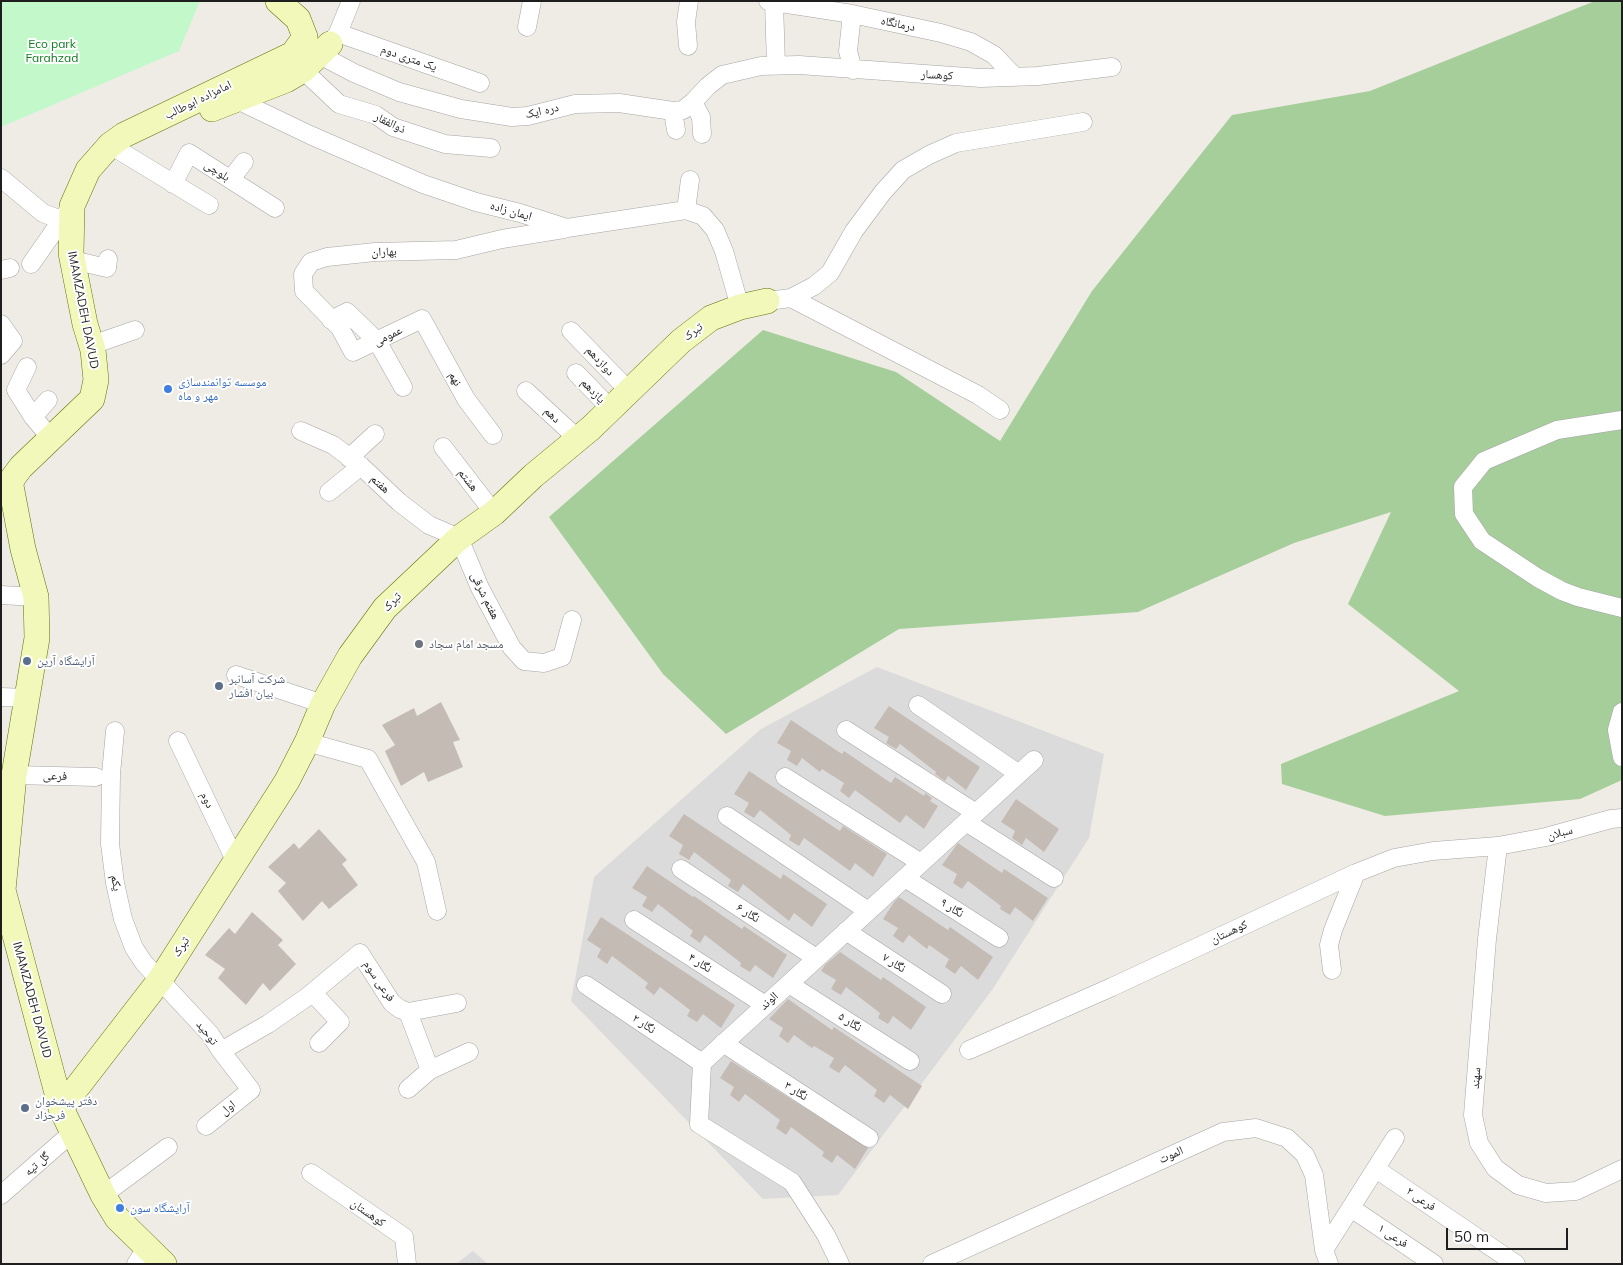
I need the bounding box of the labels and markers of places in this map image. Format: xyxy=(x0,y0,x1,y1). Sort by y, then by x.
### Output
place label: موسسه توانمندسازی مهر و ماه xyxy=(178,375,267,403)
marker: موسسه توانمندسازی مهر و ماه xyxy=(162,383,174,395)
place label: مسجد امام سجاد xyxy=(429,637,503,651)
marker: مسجد امام سجاد xyxy=(413,638,425,650)
place label: آرایشگاه آرین xyxy=(37,654,95,668)
marker: آرایشگاه آرین xyxy=(21,655,33,667)
place label: شرکت آسانبر بیان افشار xyxy=(229,672,285,700)
marker: شرکت آسانبر بیان افشار xyxy=(213,680,225,692)
place label: دفتر پیشخوان فرحزاد xyxy=(35,1094,97,1122)
marker: دفتر پیشخوان فرحزاد xyxy=(19,1102,31,1114)
place label: آرایشگاه سون xyxy=(130,1201,190,1215)
marker: آرایشگاه سون xyxy=(114,1202,126,1214)

